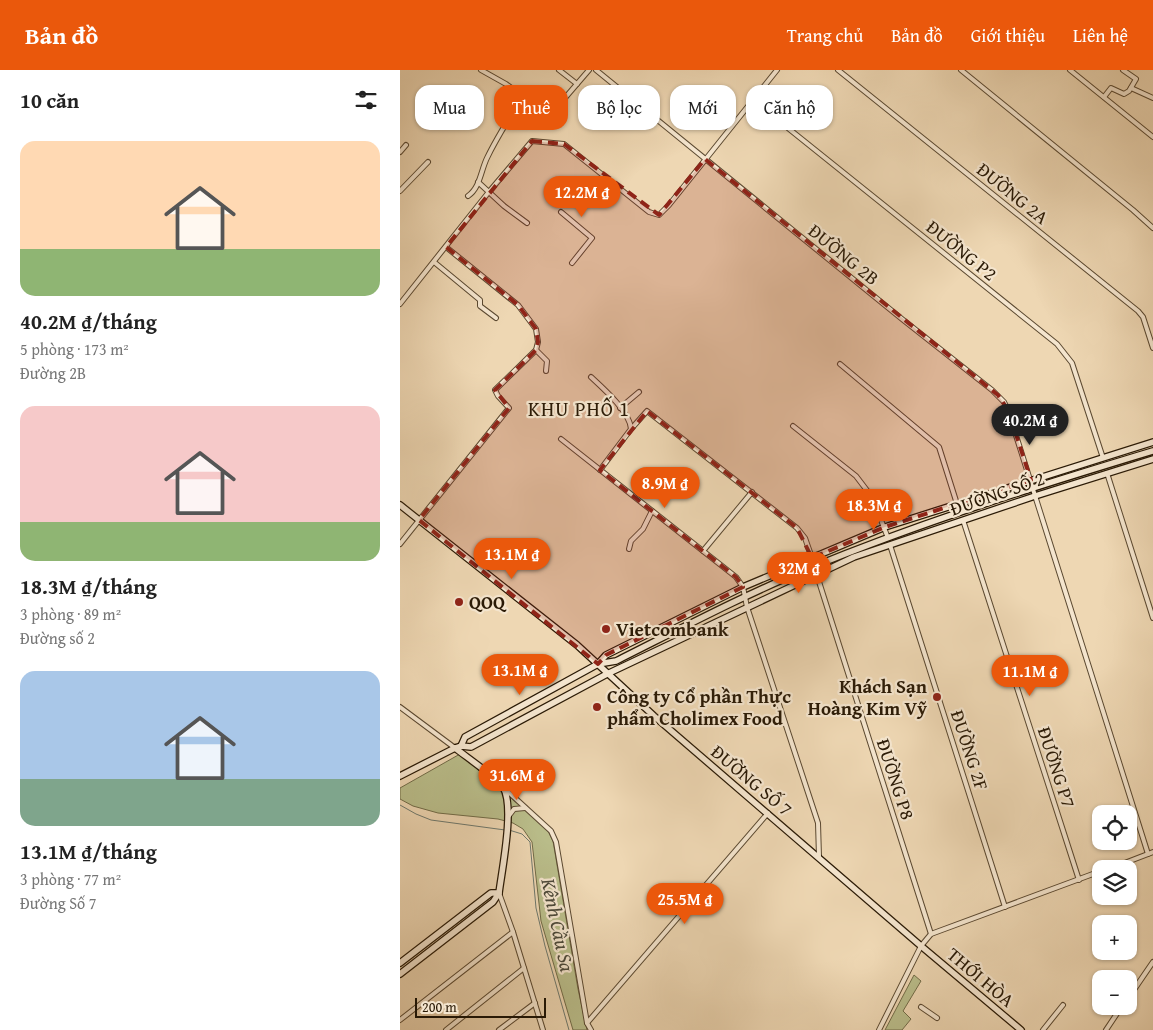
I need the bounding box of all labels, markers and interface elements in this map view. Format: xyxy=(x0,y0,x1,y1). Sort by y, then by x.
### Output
text: Bản đồ xyxy=(25,18,98,53)
text: Trang chủ xyxy=(787,22,863,49)
text: Bản đồ xyxy=(891,22,943,49)
text: Giới thiệu xyxy=(971,22,1045,49)
text: Liên hệ xyxy=(1073,22,1128,49)
text: 10 căn xyxy=(20,85,79,116)
chip: Mua xyxy=(415,85,484,130)
chip: Thuê xyxy=(494,85,568,130)
chip: Bộ lọc xyxy=(578,85,660,130)
chip: Mới xyxy=(670,85,736,130)
chip: Căn hộ xyxy=(746,85,833,130)
icon: filters xyxy=(352,86,380,114)
street label: ĐƯỜNG 2A xyxy=(971,155,1055,231)
icon: home xyxy=(155,173,245,263)
pin: 12.2M ₫ xyxy=(536,176,628,218)
text: 12.2M ₫ xyxy=(555,180,609,204)
street label: ĐƯỜNG P2 xyxy=(921,213,1003,287)
street label: ĐƯỜNG 2B xyxy=(802,217,886,291)
text: 40.2M ₫/tháng xyxy=(20,306,157,337)
text: 5 phòng · 173 m² xyxy=(20,337,129,361)
text: Đường 2B xyxy=(20,361,86,385)
district label: KHU PHỐ 1 xyxy=(528,394,630,423)
pin: 40.2M ₫ xyxy=(984,404,1076,446)
text: 40.2M ₫ xyxy=(1003,408,1057,432)
icon: home xyxy=(155,438,245,528)
street label: ĐƯỜNG SỐ 2 xyxy=(946,464,1048,522)
pin: 8.9M ₫ xyxy=(624,466,706,509)
text: 8.9M ₫ xyxy=(642,471,688,495)
pin: 18.3M ₫ xyxy=(828,488,920,531)
text: 18.3M ₫ xyxy=(847,493,901,517)
pin: 13.1M ₫ xyxy=(466,538,558,580)
text: 13.1M ₫ xyxy=(485,542,539,566)
pin: 32M ₫ xyxy=(764,552,834,594)
text: 32M ₫ xyxy=(778,556,820,580)
text: 18.3M ₫/tháng xyxy=(20,571,157,602)
place label: QOQ xyxy=(469,588,507,616)
marker: QOQ xyxy=(453,596,465,608)
text: 3 phòng · 89 m² xyxy=(20,602,121,626)
place label: Vietcombank xyxy=(616,615,729,643)
marker: Vietcombank xyxy=(600,623,612,635)
text: Đường số 2 xyxy=(20,626,95,650)
pin: 13.1M ₫ xyxy=(474,654,566,696)
pin: 11.1M ₫ xyxy=(984,654,1076,697)
text: 13.1M ₫ xyxy=(493,658,547,682)
text: 11.1M ₫ xyxy=(1003,659,1057,683)
place label: Khách Sạn Hoàng Kim Vỹ xyxy=(808,672,928,722)
place label: Công ty Cổ phần Thực phẩm Cholimex Food xyxy=(607,682,791,732)
marker: Khách Sạn Hoàng Kim Vỹ xyxy=(931,691,943,703)
marker: Công ty Cổ phần Thực phẩm Cholimex Food xyxy=(591,701,603,713)
icon: home xyxy=(155,703,245,793)
street label: ĐƯỜNG 2F xyxy=(944,706,996,794)
street label: ĐƯỜNG P7 xyxy=(1031,723,1083,811)
street label: ĐƯỜNG P8 xyxy=(870,735,922,823)
street label: ĐƯỜNG SỐ 7 xyxy=(705,738,799,822)
pin: 31.6M ₫ xyxy=(471,758,563,801)
text: 31.6M ₫ xyxy=(490,763,544,787)
map controls xyxy=(1092,805,1137,1015)
button: locate xyxy=(1092,805,1137,850)
text: 13.1M ₫/tháng xyxy=(20,836,157,867)
button: layers xyxy=(1092,860,1137,905)
text: 3 phòng · 77 m² xyxy=(20,867,121,891)
water label: Kênh Cầu Sa xyxy=(534,874,583,975)
pin: 25.5M ₫ xyxy=(639,882,731,925)
text: 25.5M ₫ xyxy=(658,887,712,911)
text: Đường Số 7 xyxy=(20,891,96,915)
button: + xyxy=(1092,915,1137,960)
street label: THỚI HÒA xyxy=(941,940,1021,1014)
button: − xyxy=(1092,970,1137,1015)
scale bar xyxy=(415,995,546,1018)
text: 200 m xyxy=(422,997,457,1017)

